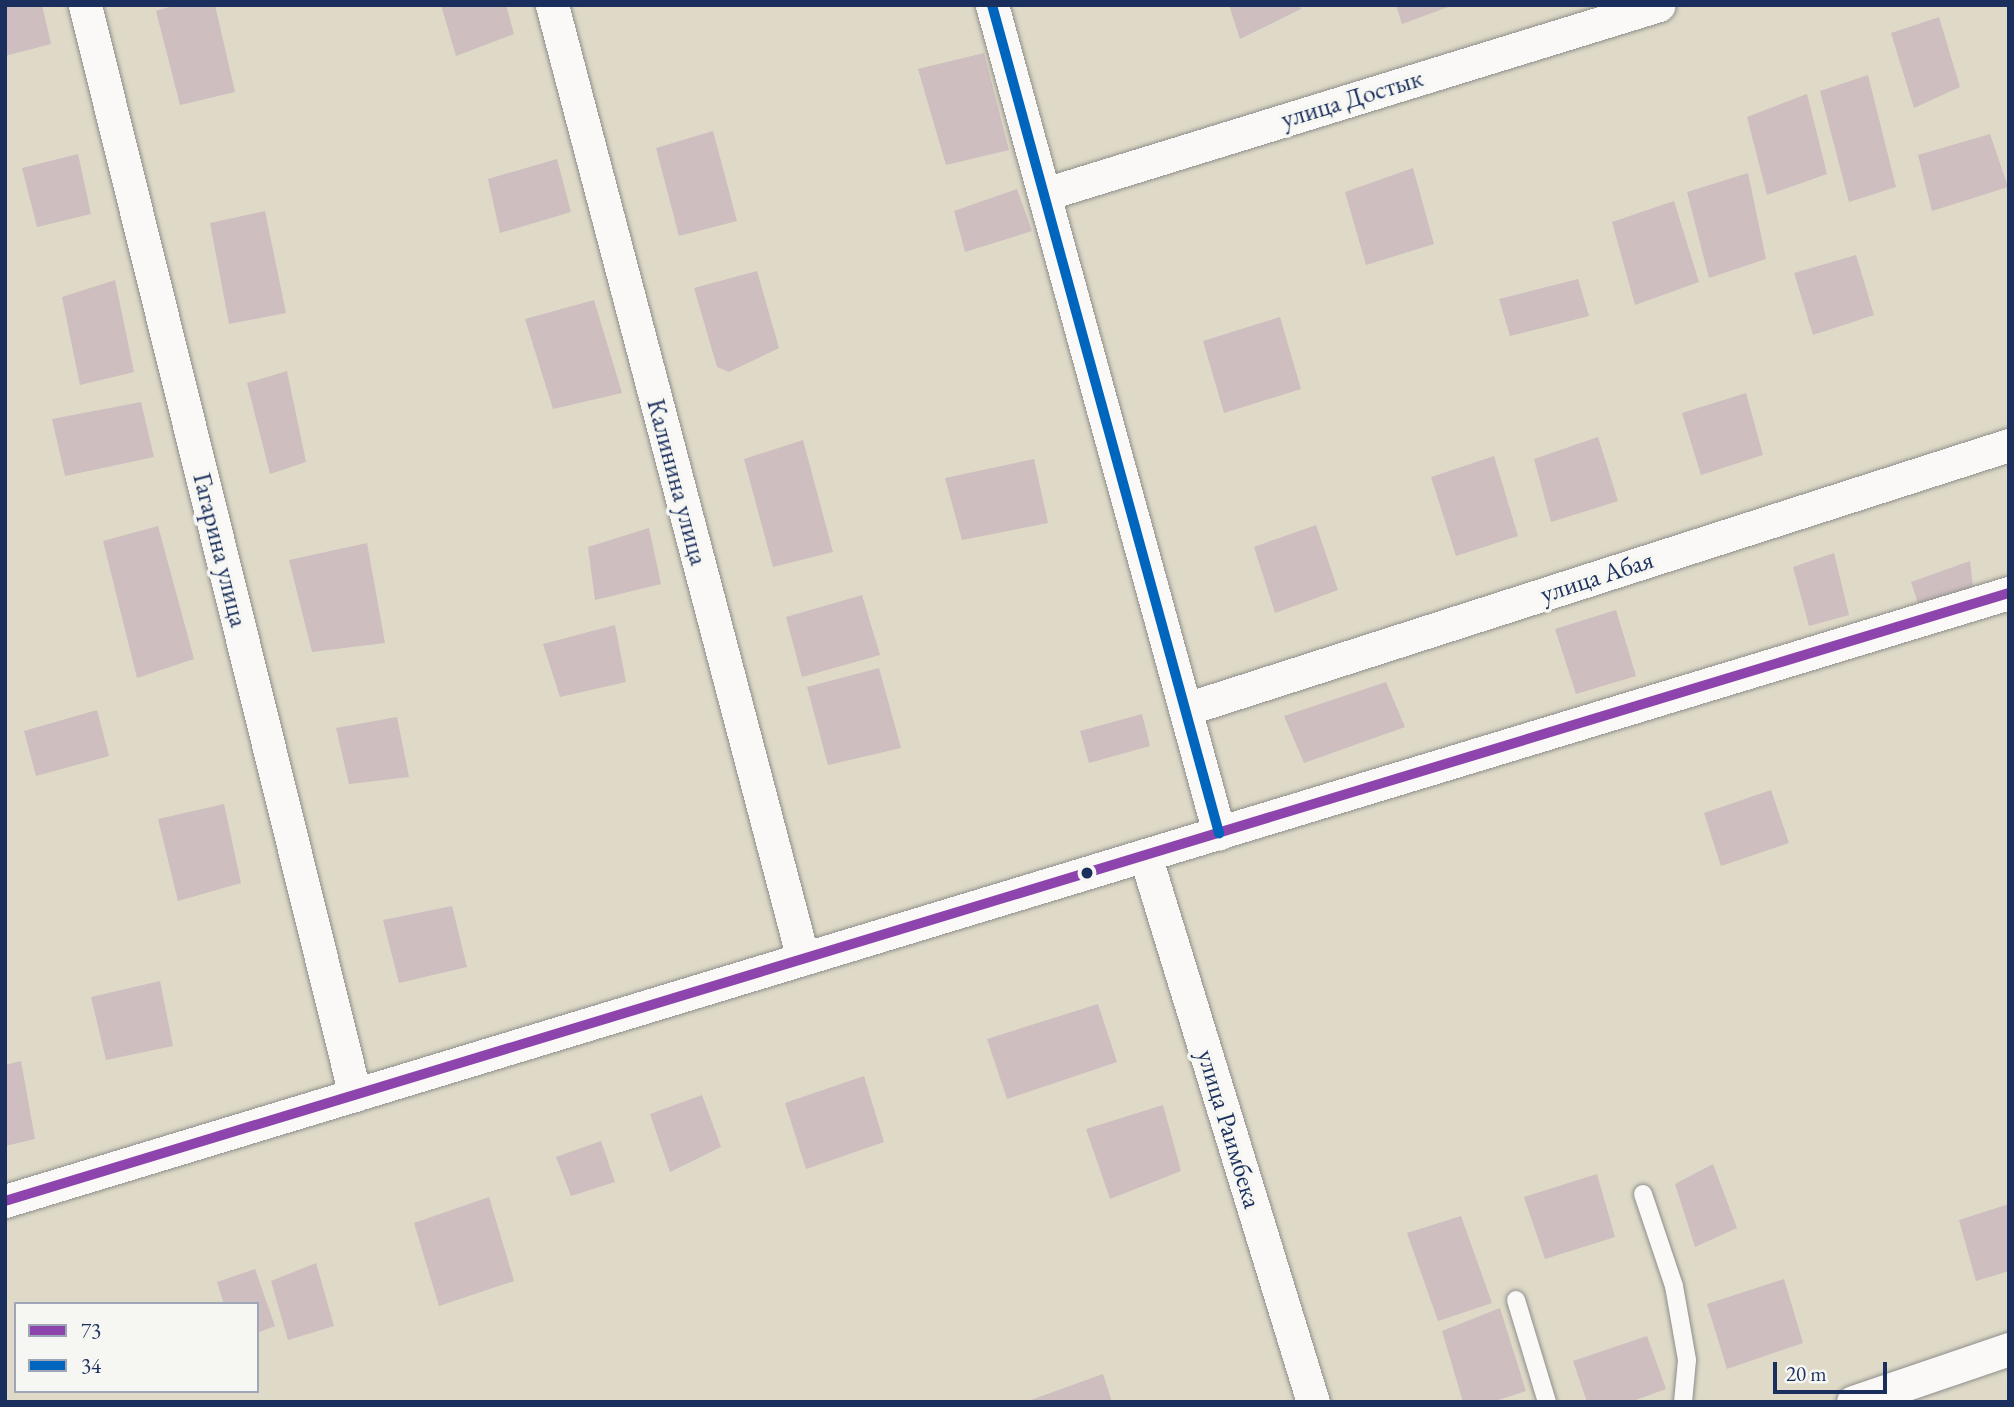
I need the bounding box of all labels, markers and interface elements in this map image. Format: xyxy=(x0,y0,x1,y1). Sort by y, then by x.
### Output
street label: улица Достык xyxy=(1277,63,1427,135)
street label: Калинина улица xyxy=(640,395,714,569)
street label: Гагарина улица xyxy=(186,470,254,630)
street label: улица Абая xyxy=(1537,544,1657,610)
unlabelled marker xyxy=(1080,866,1094,880)
street label: улица Раимбека xyxy=(1190,1046,1268,1212)
legend xyxy=(14,1302,259,1393)
text: 73 xyxy=(81,1317,101,1344)
scale bar xyxy=(1776,1348,1890,1392)
text: 34 xyxy=(81,1352,101,1379)
text: 20 m xyxy=(1786,1360,1827,1387)

